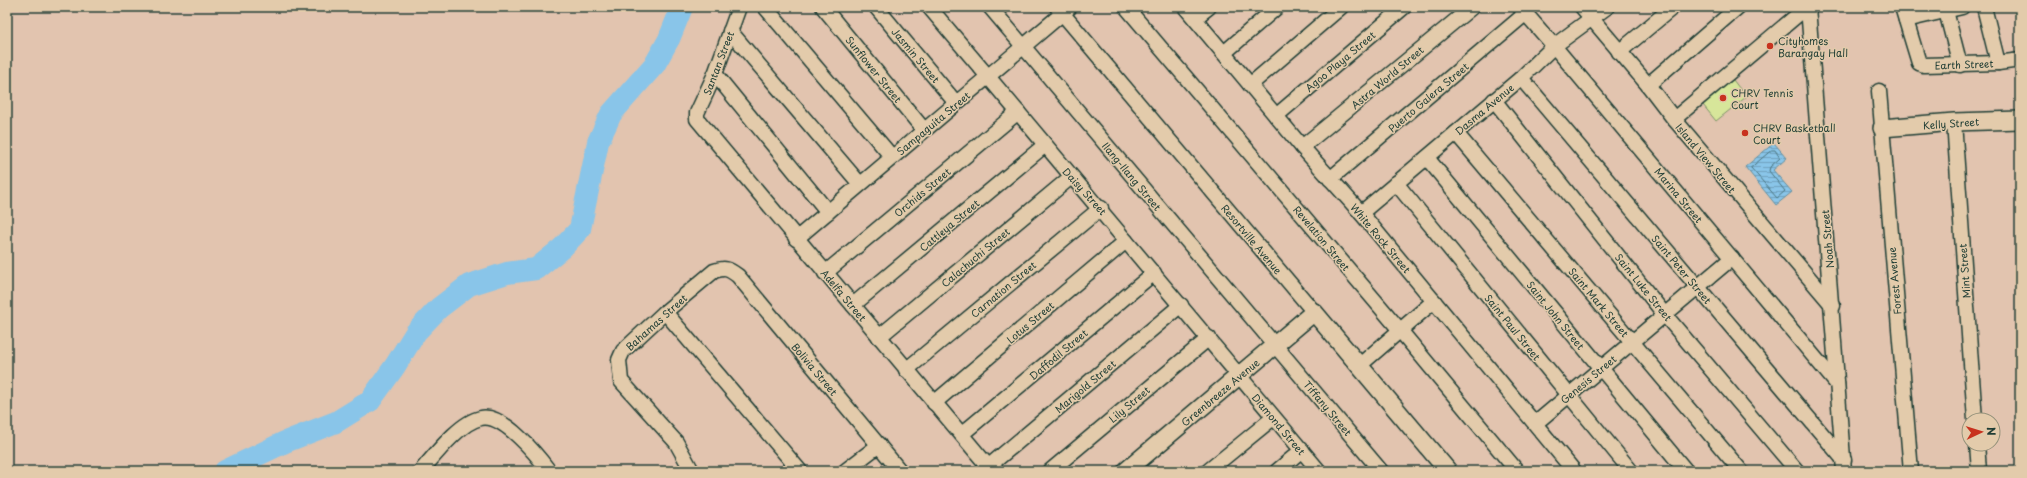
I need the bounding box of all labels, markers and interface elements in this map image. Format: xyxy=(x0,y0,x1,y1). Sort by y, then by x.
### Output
street label: Jasmin Street xyxy=(888,24,944,86)
street label: Agoo Playa Street xyxy=(1302,27,1379,96)
street label: Santan Street xyxy=(699,29,737,97)
street label: Sunflower Street xyxy=(842,32,906,106)
place label: Cityhomes Barangay Hall xyxy=(1778,33,1848,61)
marker: Cityhomes Barangay Hall xyxy=(1765,41,1775,51)
street label: Astra World Street xyxy=(1347,42,1427,112)
street label: Earth Street xyxy=(1934,55,1994,73)
street label: Puerto Galera Street xyxy=(1384,59,1472,135)
street label: Dasma Avenue xyxy=(1451,80,1517,138)
place label: CHRV Tennis Court xyxy=(1731,85,1794,112)
street label: Sampaguita Street xyxy=(893,88,973,158)
marker: CHRV Tennis Court xyxy=(1718,93,1728,103)
street label: Kelly Street xyxy=(1923,114,1979,132)
street label: Island View Street xyxy=(1672,120,1740,196)
place label: CHRV Basketball Court xyxy=(1753,120,1836,147)
marker: CHRV Basketball Court xyxy=(1740,128,1750,138)
street label: Ilang-Ilang Street xyxy=(1099,138,1165,214)
street label: Orchids Street xyxy=(891,164,953,220)
street label: Daisy Street xyxy=(1060,164,1110,218)
street label: Marina Street xyxy=(1651,164,1707,226)
street label: Cattleya Street xyxy=(916,195,983,255)
street label: White Rock Street xyxy=(1347,200,1415,276)
street label: Resortville Avenue xyxy=(1218,201,1286,278)
street label: Revelation Street xyxy=(1290,202,1354,274)
street label: Noah Street xyxy=(1817,209,1837,269)
street label: Calachuchi Street xyxy=(937,224,1013,290)
street label: Saint Peter Street xyxy=(1649,231,1715,307)
street label: Mint Street xyxy=(1955,243,1973,299)
street label: Forest Avenue xyxy=(1884,246,1904,315)
street label: Saint Luke Street xyxy=(1612,250,1676,324)
street label: Carnation Street xyxy=(967,257,1039,321)
street label: Saint Mark Street xyxy=(1565,264,1633,340)
street label: Adelfa Street xyxy=(818,266,870,324)
street label: Saint John Street xyxy=(1524,278,1588,352)
street label: Bahamas Street xyxy=(622,290,690,354)
street label: Saint Paul Street xyxy=(1482,291,1544,363)
street label: Lotus Street xyxy=(1003,298,1057,346)
street label: Daffodil Street xyxy=(1026,325,1090,383)
street label: Bolivia Street xyxy=(789,340,841,398)
street label: Genesis Street xyxy=(1557,351,1619,407)
street label: Greenbreeze Avenue xyxy=(1178,354,1263,429)
street label: Marigold Street xyxy=(1051,356,1119,416)
street label: Tiffany Street xyxy=(1300,377,1356,439)
street label: Lily Street xyxy=(1105,382,1153,426)
street label: Diamond Street xyxy=(1249,390,1309,458)
north arrow xyxy=(1961,412,2001,452)
text: N xyxy=(1983,426,2000,436)

